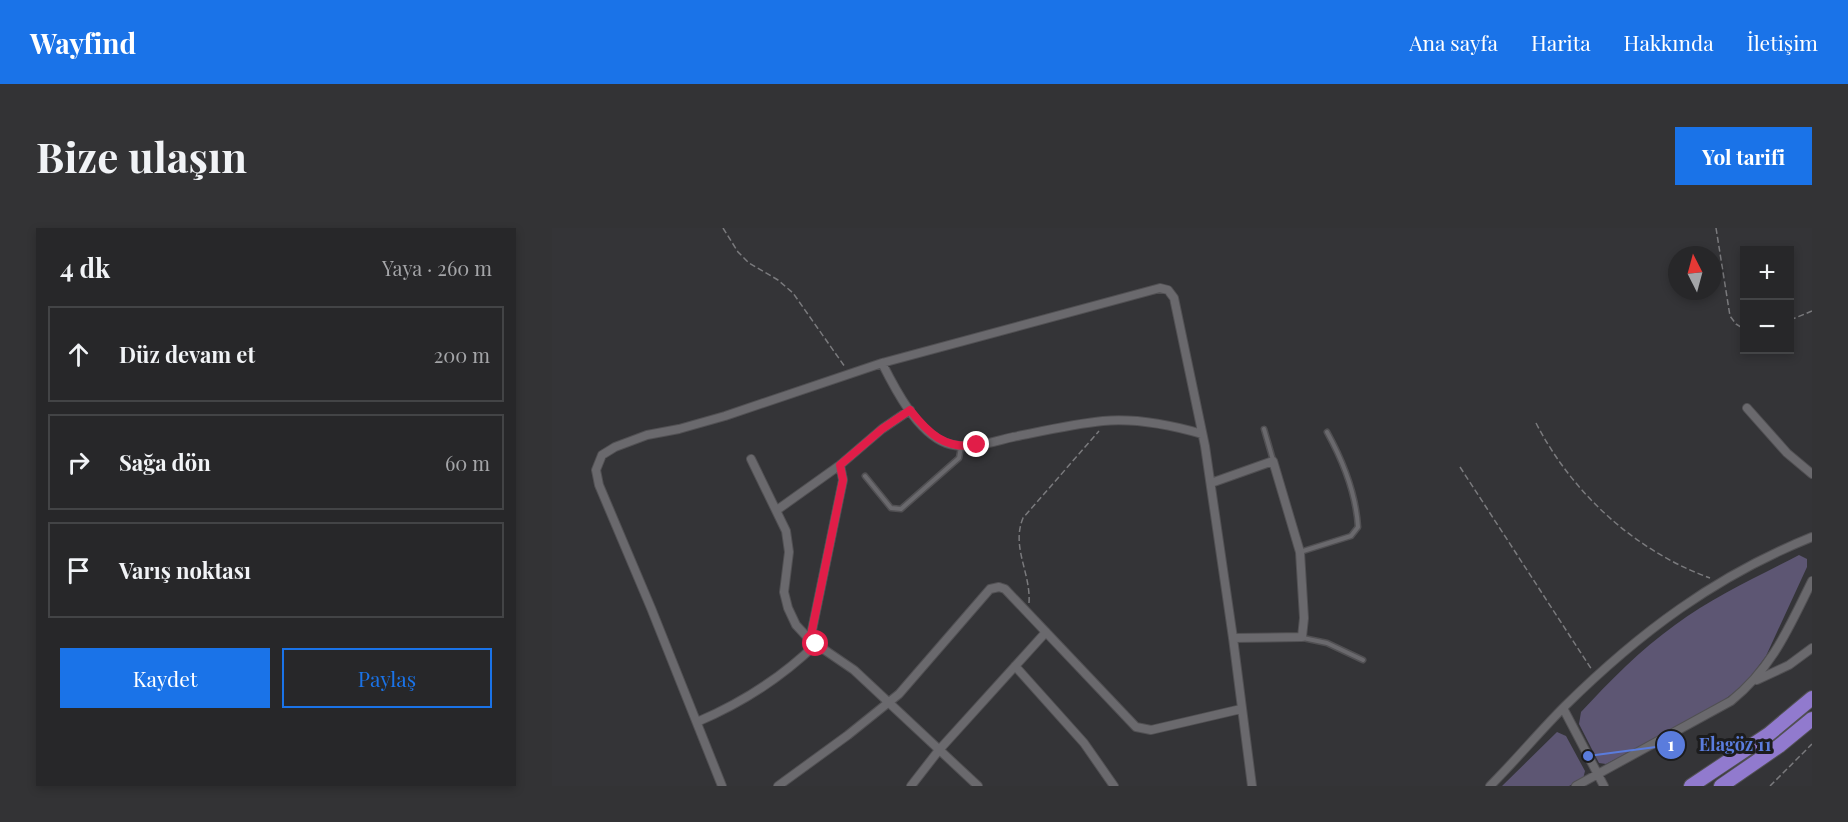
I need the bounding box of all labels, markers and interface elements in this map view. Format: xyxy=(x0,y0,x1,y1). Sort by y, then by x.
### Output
text: Wayfind xyxy=(30,24,136,61)
text: Ana sayfa xyxy=(1409,28,1498,56)
text: Harita xyxy=(1531,28,1591,56)
text: Hakkında xyxy=(1624,28,1714,56)
text: İletişim xyxy=(1747,28,1818,56)
button: Yol tarifi xyxy=(1675,127,1812,185)
text: Bize ulaşın xyxy=(36,128,247,184)
north arrow xyxy=(1668,246,1722,300)
map controls xyxy=(1740,246,1794,354)
button: + xyxy=(1740,246,1794,300)
text: 4 dk xyxy=(60,250,110,285)
text: Yaya · 260 m xyxy=(382,254,492,281)
button: − xyxy=(1740,300,1794,354)
icon: ahead xyxy=(62,338,95,371)
text: Düz devam et xyxy=(119,339,255,369)
text: 200 m xyxy=(434,341,490,368)
route end xyxy=(963,431,989,457)
icon: right xyxy=(62,446,95,479)
text: Sağa dön xyxy=(119,447,211,477)
text: 60 m xyxy=(445,449,490,476)
icon: arrive xyxy=(62,554,95,587)
text: Varış noktası xyxy=(119,555,251,585)
route start xyxy=(802,630,828,656)
button: Kaydet xyxy=(60,648,270,708)
button: Paylaş xyxy=(282,648,492,708)
callout: Elagöz 11 xyxy=(1656,727,1783,763)
text: 1 xyxy=(1668,732,1675,756)
text: Elagöz 11 xyxy=(1699,732,1771,756)

